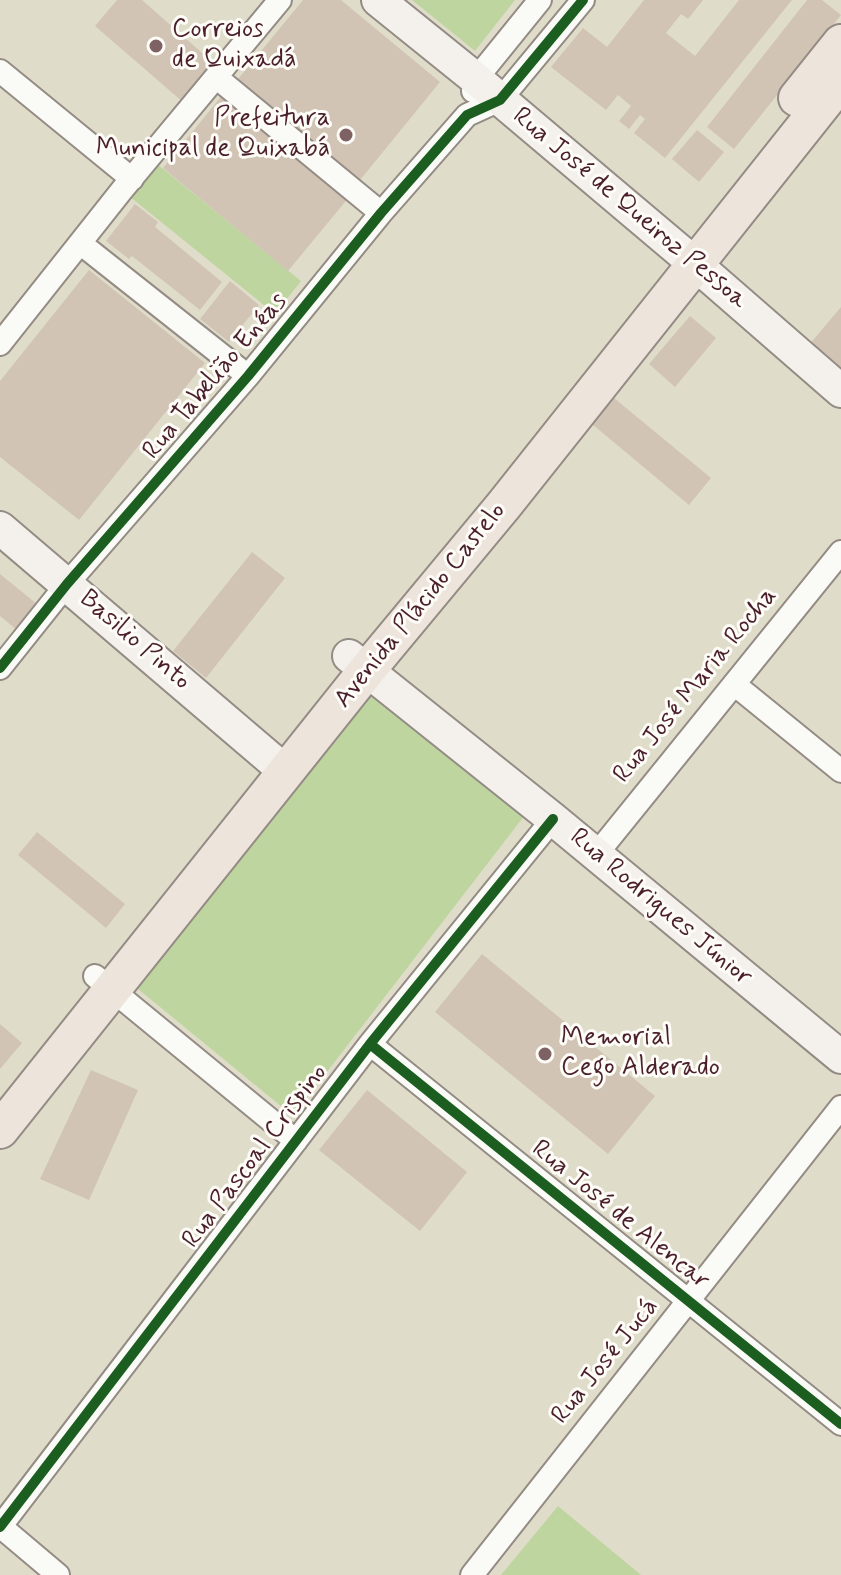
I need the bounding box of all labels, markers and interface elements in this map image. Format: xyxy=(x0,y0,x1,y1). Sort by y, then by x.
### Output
place label: Correios de Quixadá xyxy=(172,15,296,76)
marker: Correios de Quixadá xyxy=(147,37,165,55)
street label: Rua José de Queiroz Pessoa xyxy=(505,102,753,316)
place label: Prefeitura Municipal de Quixabá xyxy=(96,104,330,166)
marker: Prefeitura Municipal de Quixabá xyxy=(337,126,355,144)
street label: Rua Tabelião Enéas xyxy=(137,287,295,467)
street label: Avenida Plácido Castelo xyxy=(329,497,513,715)
street label: Rua José Maria Rocha xyxy=(608,582,784,790)
street label: Basilio Pinto xyxy=(72,584,196,698)
street label: Rua Rodrigues Júnior xyxy=(563,823,757,993)
place label: Memorial Cego Alderado xyxy=(561,1023,720,1084)
marker: Memorial Cego Alderado xyxy=(536,1045,554,1063)
street label: Rua Pascoal Crispino xyxy=(177,1059,335,1255)
street label: Rua José de Alencar xyxy=(524,1134,716,1298)
street label: Rua José Jucá xyxy=(546,1293,666,1431)

